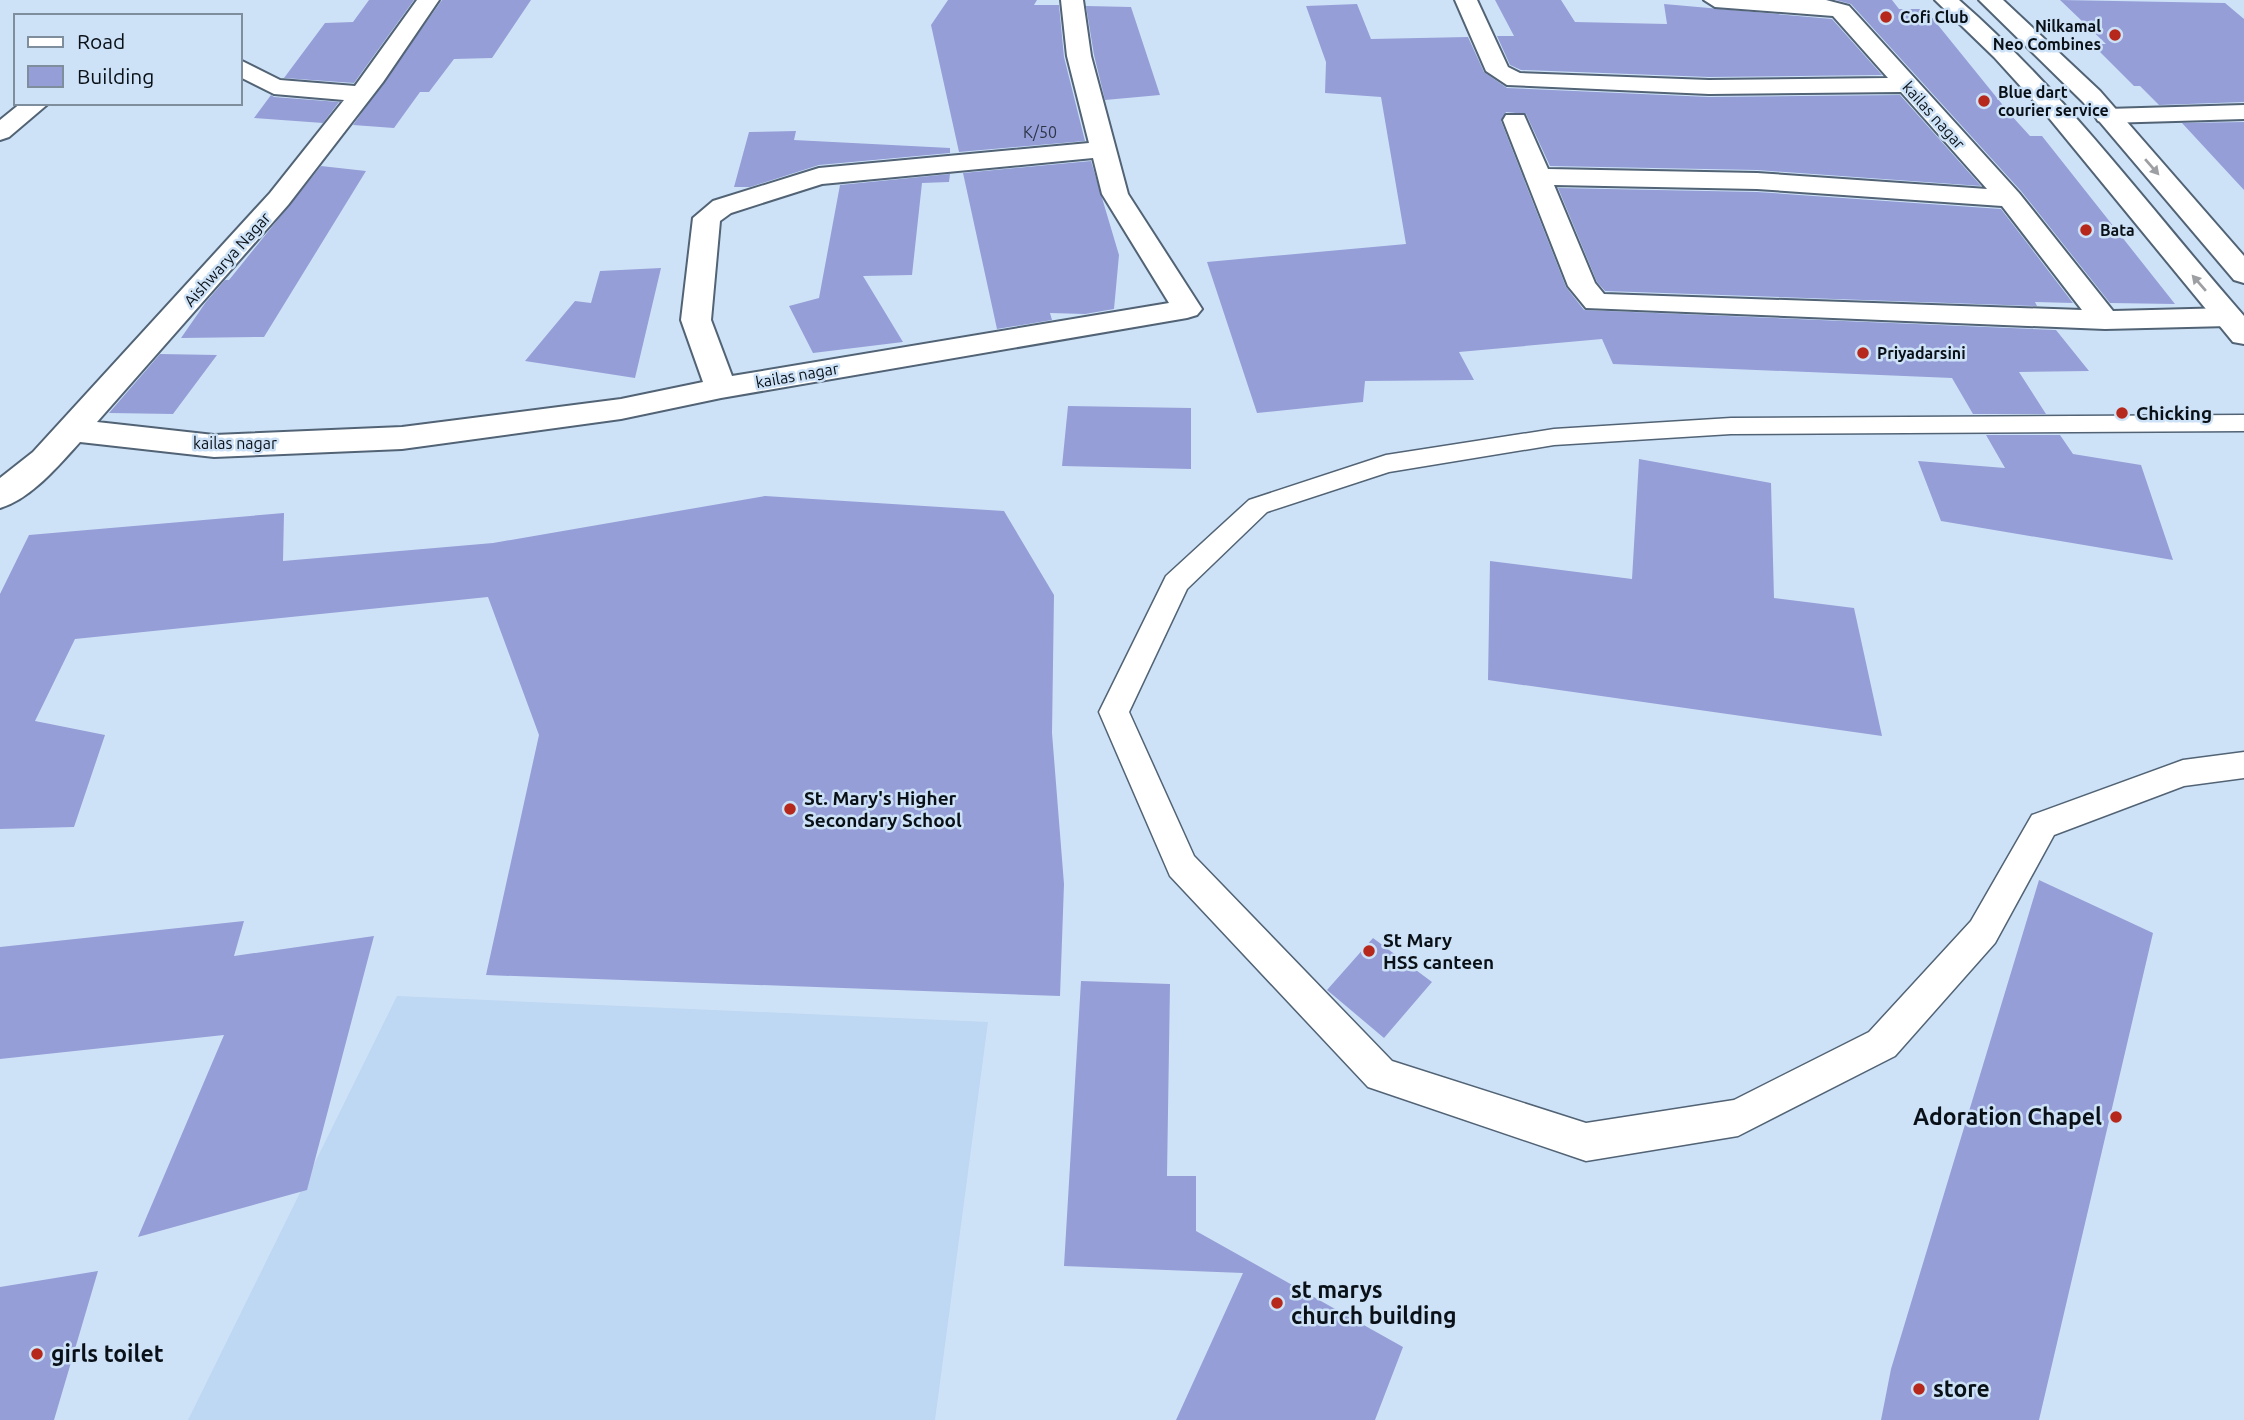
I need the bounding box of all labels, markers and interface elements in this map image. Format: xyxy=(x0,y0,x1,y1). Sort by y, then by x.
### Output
place label: Cofi Club xyxy=(1900,8,1969,26)
marker: Cofi Club xyxy=(1878,9,1894,25)
legend xyxy=(14,14,242,105)
place label: Nilkamal Neo Combines xyxy=(1993,17,2101,53)
marker: Nilkamal Neo Combines xyxy=(2107,27,2123,43)
text: Road xyxy=(77,29,125,53)
text: Building xyxy=(77,64,154,88)
street label: kailas nagar xyxy=(1899,78,1969,152)
place label: Blue dart courier service xyxy=(1998,83,2109,119)
marker: Blue dart courier service xyxy=(1976,93,1992,109)
house number: K/50 xyxy=(1023,123,1057,141)
one-way arrow xyxy=(2144,159,2159,176)
street label: Aishwarya Nagar xyxy=(180,208,274,310)
place label: Bata xyxy=(2100,221,2135,239)
marker: Bata xyxy=(2078,222,2094,238)
one-way arrow xyxy=(2192,275,2208,292)
place label: Priyadarsini xyxy=(1877,344,1966,362)
marker: Priyadarsini xyxy=(1855,345,1871,361)
street label: kailas nagar xyxy=(754,359,840,391)
place label: Chicking xyxy=(2136,402,2212,424)
marker: Chicking xyxy=(2114,405,2130,421)
street label: kailas nagar xyxy=(193,434,277,452)
place label: St. Mary's Higher Secondary School xyxy=(804,787,962,831)
marker: St. Mary's Higher Secondary School xyxy=(782,801,798,817)
place label: St Mary HSS canteen xyxy=(1383,929,1494,973)
marker: St Mary HSS canteen xyxy=(1361,943,1377,959)
place label: Adoration Chapel xyxy=(1913,1104,2102,1129)
marker: Adoration Chapel xyxy=(2108,1109,2124,1125)
place label: st marys church building xyxy=(1291,1277,1456,1328)
marker: st marys church building xyxy=(1269,1295,1285,1311)
place label: girls toilet xyxy=(51,1341,164,1366)
marker: girls toilet xyxy=(29,1346,45,1362)
place label: store xyxy=(1933,1376,1990,1401)
marker: store xyxy=(1911,1381,1927,1397)

